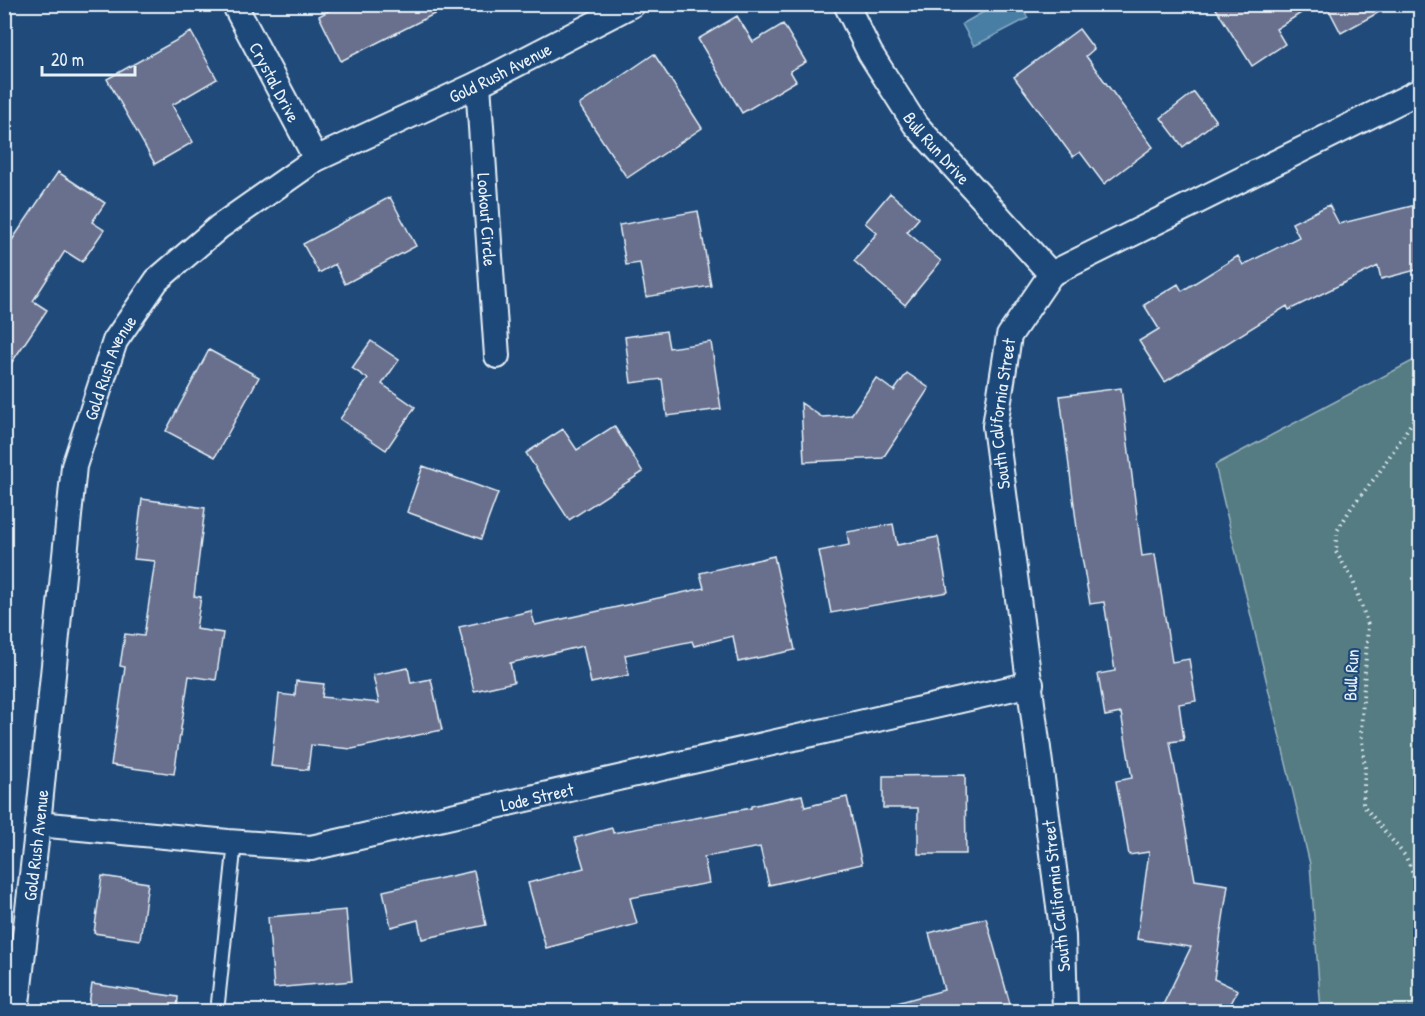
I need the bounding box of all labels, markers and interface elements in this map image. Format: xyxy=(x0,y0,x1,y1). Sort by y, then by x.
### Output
street label: Gold Rush Avenue xyxy=(445,36,555,108)
street label: Crystal Drive xyxy=(244,37,307,126)
scale bar xyxy=(42,39,135,77)
text: 20 m xyxy=(51,47,84,72)
street label: Bull Run Drive xyxy=(898,107,976,190)
street label: Lookout Circle xyxy=(472,172,503,267)
street label: Gold Rush Avenue xyxy=(77,310,142,423)
street label: South California Street xyxy=(982,336,1021,491)
street label: Bull Run xyxy=(1337,649,1365,701)
street label: Lode Street xyxy=(498,776,577,817)
street label: Gold Rush Avenue xyxy=(17,788,54,902)
street label: South California Street xyxy=(1036,818,1076,973)

